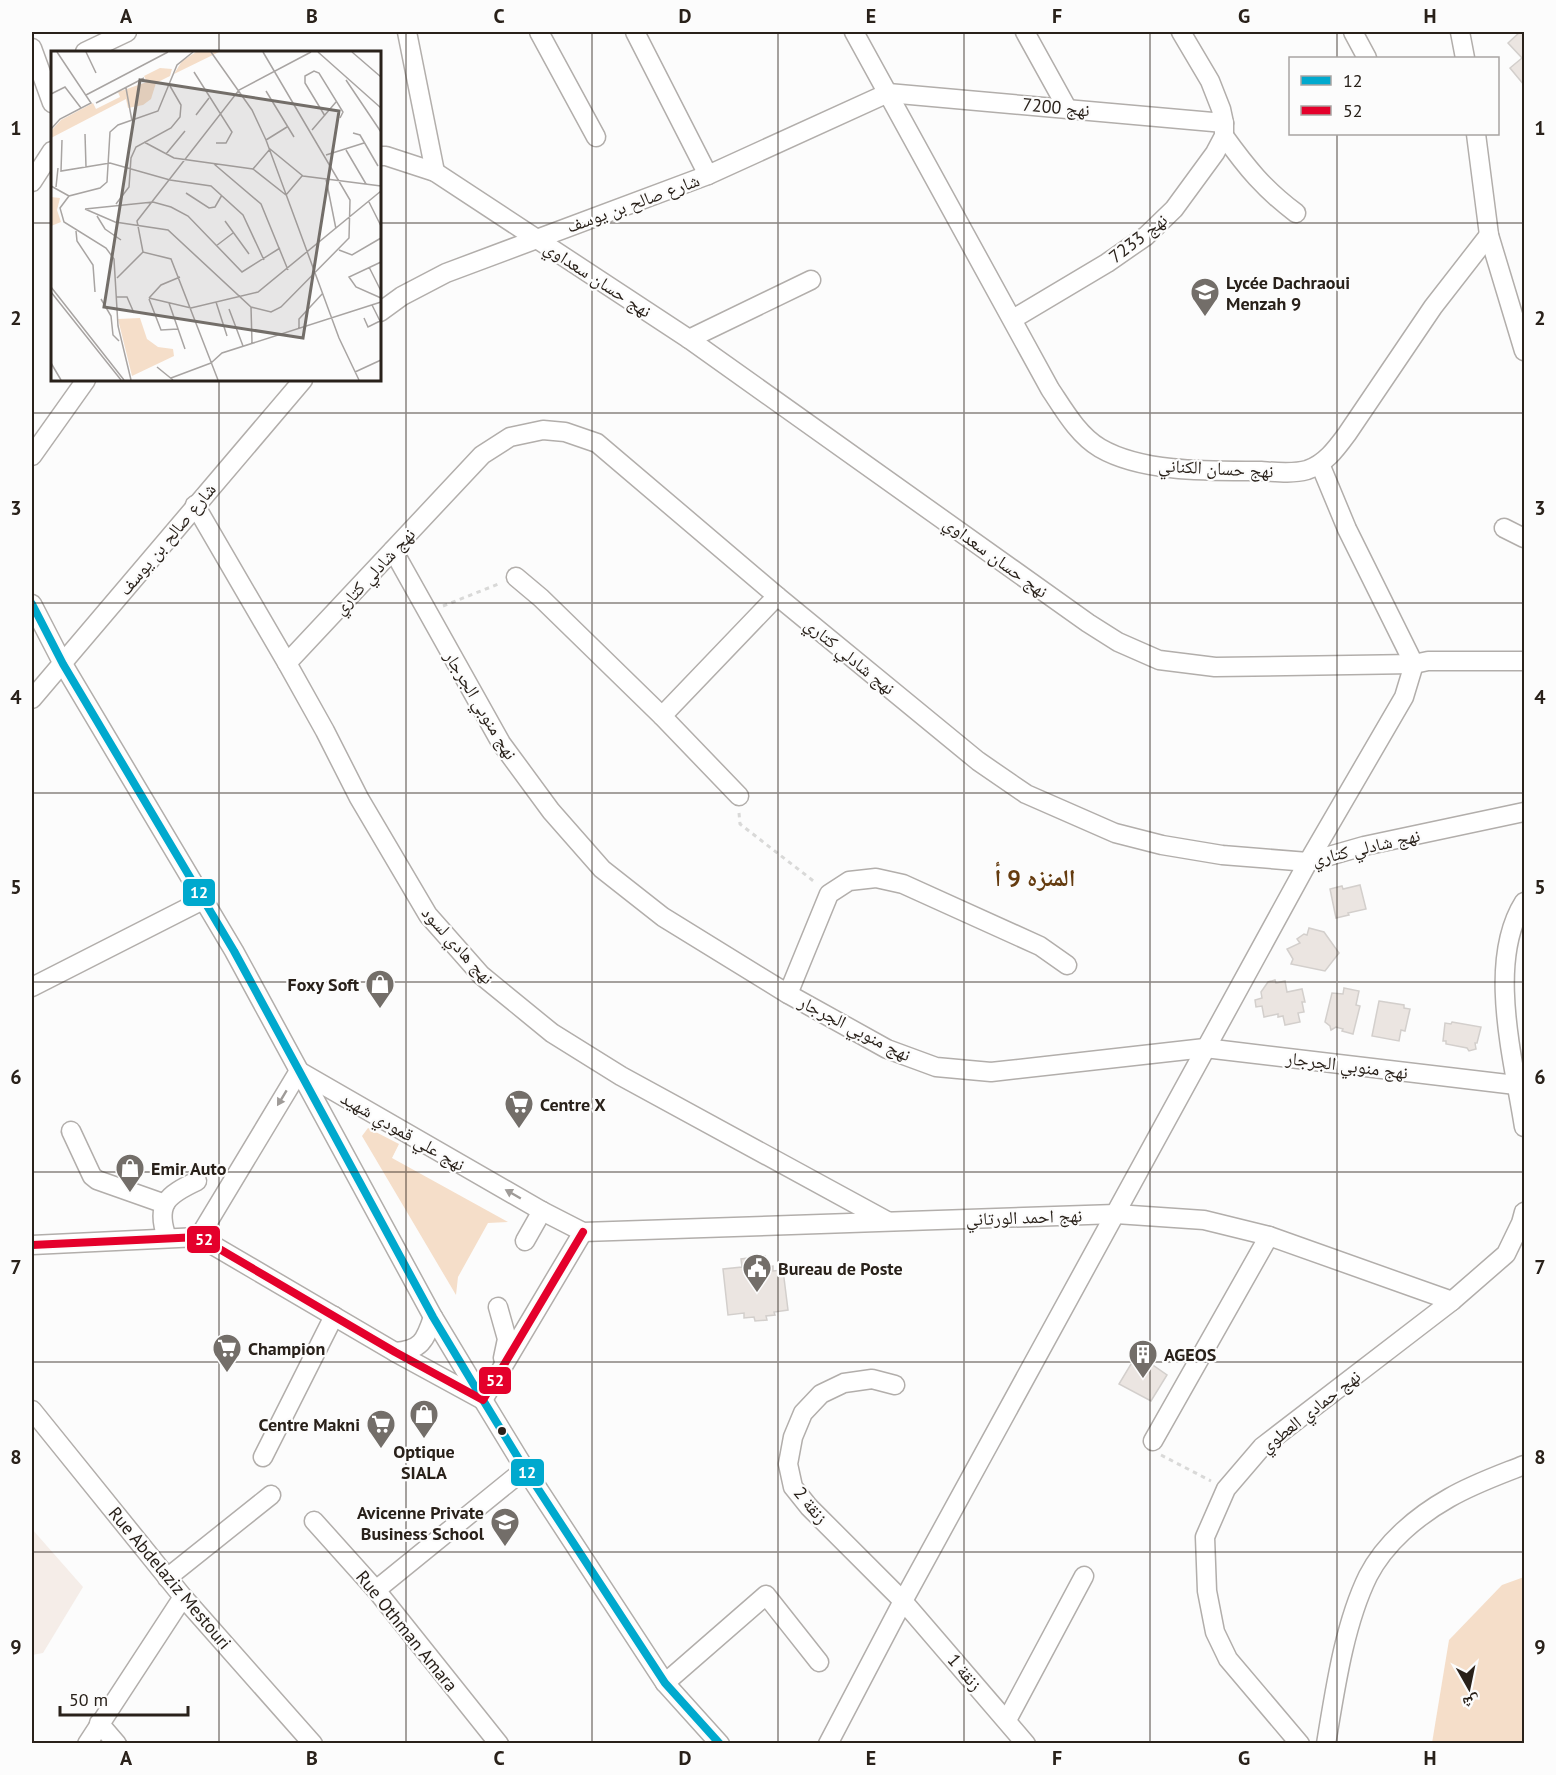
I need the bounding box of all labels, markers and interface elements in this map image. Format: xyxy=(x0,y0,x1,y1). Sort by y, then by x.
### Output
text: A xyxy=(120,3,133,29)
text: B xyxy=(306,3,318,29)
text: C xyxy=(493,3,505,29)
text: D xyxy=(679,3,692,29)
text: E xyxy=(866,3,876,29)
text: F xyxy=(1052,3,1062,29)
text: G xyxy=(1238,3,1250,29)
text: H xyxy=(1423,3,1437,29)
inset map xyxy=(51,51,381,381)
legend xyxy=(1289,57,1499,135)
text: 12 xyxy=(1343,69,1363,92)
street label: نهج 7200 xyxy=(1021,93,1091,122)
text: 52 xyxy=(1343,99,1363,122)
text: 1 xyxy=(10,115,22,141)
text: 1 xyxy=(1534,115,1546,141)
street label: شارع صالح بن يوسف xyxy=(563,168,703,239)
street label: نهج 7233 xyxy=(1104,208,1172,269)
street label: نهج حسان سعداوي xyxy=(538,236,656,325)
place label: Lycée Dachraoui Menzah 9 xyxy=(1226,271,1350,315)
school or university icon: Lycée Dachraoui Menzah 9 xyxy=(1189,276,1221,318)
text: 2 xyxy=(10,305,22,331)
text: 2 xyxy=(1534,305,1546,331)
street label: نهج حسان الكناني xyxy=(1158,453,1274,486)
street label: شارع صالح بن يوسف xyxy=(113,478,222,601)
text: 3 xyxy=(10,495,22,521)
text: 3 xyxy=(1534,495,1546,521)
street label: نهج حسان سعداوي xyxy=(937,511,1053,606)
street label: نهج شادلي كتاري xyxy=(328,523,423,622)
street label: نهج شادلي كتاري xyxy=(798,612,900,702)
street label: نهج منوبي الجرجار xyxy=(436,646,523,765)
text: 4 xyxy=(10,684,22,710)
text: 4 xyxy=(1534,684,1546,710)
street label: نهج شادلي كتاري xyxy=(1310,823,1423,874)
district label: المنزه 9 أ xyxy=(994,861,1076,893)
text: 5 xyxy=(10,874,22,900)
text: 5 xyxy=(1534,874,1546,900)
line badge: 12 xyxy=(182,878,216,907)
text: 12 xyxy=(190,882,208,902)
street label: نهج هادي لسود xyxy=(414,901,499,991)
shop icon: Foxy Soft xyxy=(364,968,396,1010)
place label: Foxy Soft xyxy=(288,973,360,996)
street label: نهج منوبي الجرجار xyxy=(793,989,915,1069)
street label: نهج منوبي الجرجار xyxy=(1283,1046,1409,1087)
text: 6 xyxy=(10,1064,22,1090)
text: 6 xyxy=(1534,1064,1546,1090)
street label: نهج علي قمودي شهيد xyxy=(335,1086,469,1179)
supermarket icon: Centre X xyxy=(503,1088,535,1130)
one-way arrow xyxy=(277,1090,288,1106)
place label: Centre X xyxy=(540,1093,606,1116)
shop icon: Emir Auto xyxy=(114,1152,146,1194)
place label: Emir Auto xyxy=(151,1157,227,1180)
one-way arrow xyxy=(504,1189,521,1199)
street label: نهج احمد الورتاني xyxy=(965,1203,1083,1234)
line badge: 52 xyxy=(186,1225,221,1254)
text: 52 xyxy=(195,1229,213,1249)
public building icon: Bureau de Poste xyxy=(741,1252,773,1294)
text: 7 xyxy=(10,1254,22,1280)
text: 7 xyxy=(1534,1254,1546,1280)
place label: Bureau de Poste xyxy=(778,1257,903,1280)
supermarket icon: Champion xyxy=(211,1332,243,1374)
place label: Champion xyxy=(248,1337,325,1360)
building icon: AGEOS xyxy=(1127,1338,1159,1380)
place label: AGEOS xyxy=(1164,1343,1216,1366)
street label: نهج حمادي العطوي xyxy=(1255,1364,1367,1460)
line badge: 52 xyxy=(478,1366,512,1395)
text: 52 xyxy=(486,1370,504,1390)
shop icon: Optique SIALA xyxy=(408,1398,440,1440)
supermarket icon: Centre Makni xyxy=(365,1408,397,1450)
place label: Centre Makni xyxy=(259,1413,360,1436)
unlabelled marker xyxy=(496,1425,508,1437)
place label: Optique SIALA xyxy=(393,1440,455,1484)
text: 8 xyxy=(10,1444,22,1470)
text: 8 xyxy=(1534,1444,1546,1470)
line badge: 12 xyxy=(510,1458,545,1487)
text: 12 xyxy=(518,1462,536,1482)
street label: زنقة 2 xyxy=(789,1482,833,1528)
place label: Avicenne Private Business School xyxy=(357,1501,485,1545)
street label: Rue Abdelaziz Mestouri xyxy=(104,1502,236,1654)
school or university icon: Avicenne Private Business School xyxy=(489,1506,521,1548)
street label: Rue Othman Amara xyxy=(351,1566,463,1696)
text: 9 xyxy=(10,1634,22,1660)
text: 9 xyxy=(1534,1634,1546,1660)
street label: زنقة 1 xyxy=(943,1649,987,1695)
north arrow xyxy=(1439,1658,1499,1718)
scale bar xyxy=(60,1679,188,1717)
text: 50 m xyxy=(69,1688,108,1711)
text: ش xyxy=(1461,1692,1481,1714)
text: A xyxy=(120,1745,133,1771)
text: B xyxy=(306,1745,318,1771)
text: C xyxy=(493,1745,505,1771)
text: D xyxy=(679,1745,692,1771)
text: E xyxy=(866,1745,876,1771)
text: F xyxy=(1052,1745,1062,1771)
text: G xyxy=(1238,1745,1250,1771)
text: H xyxy=(1423,1745,1437,1771)

